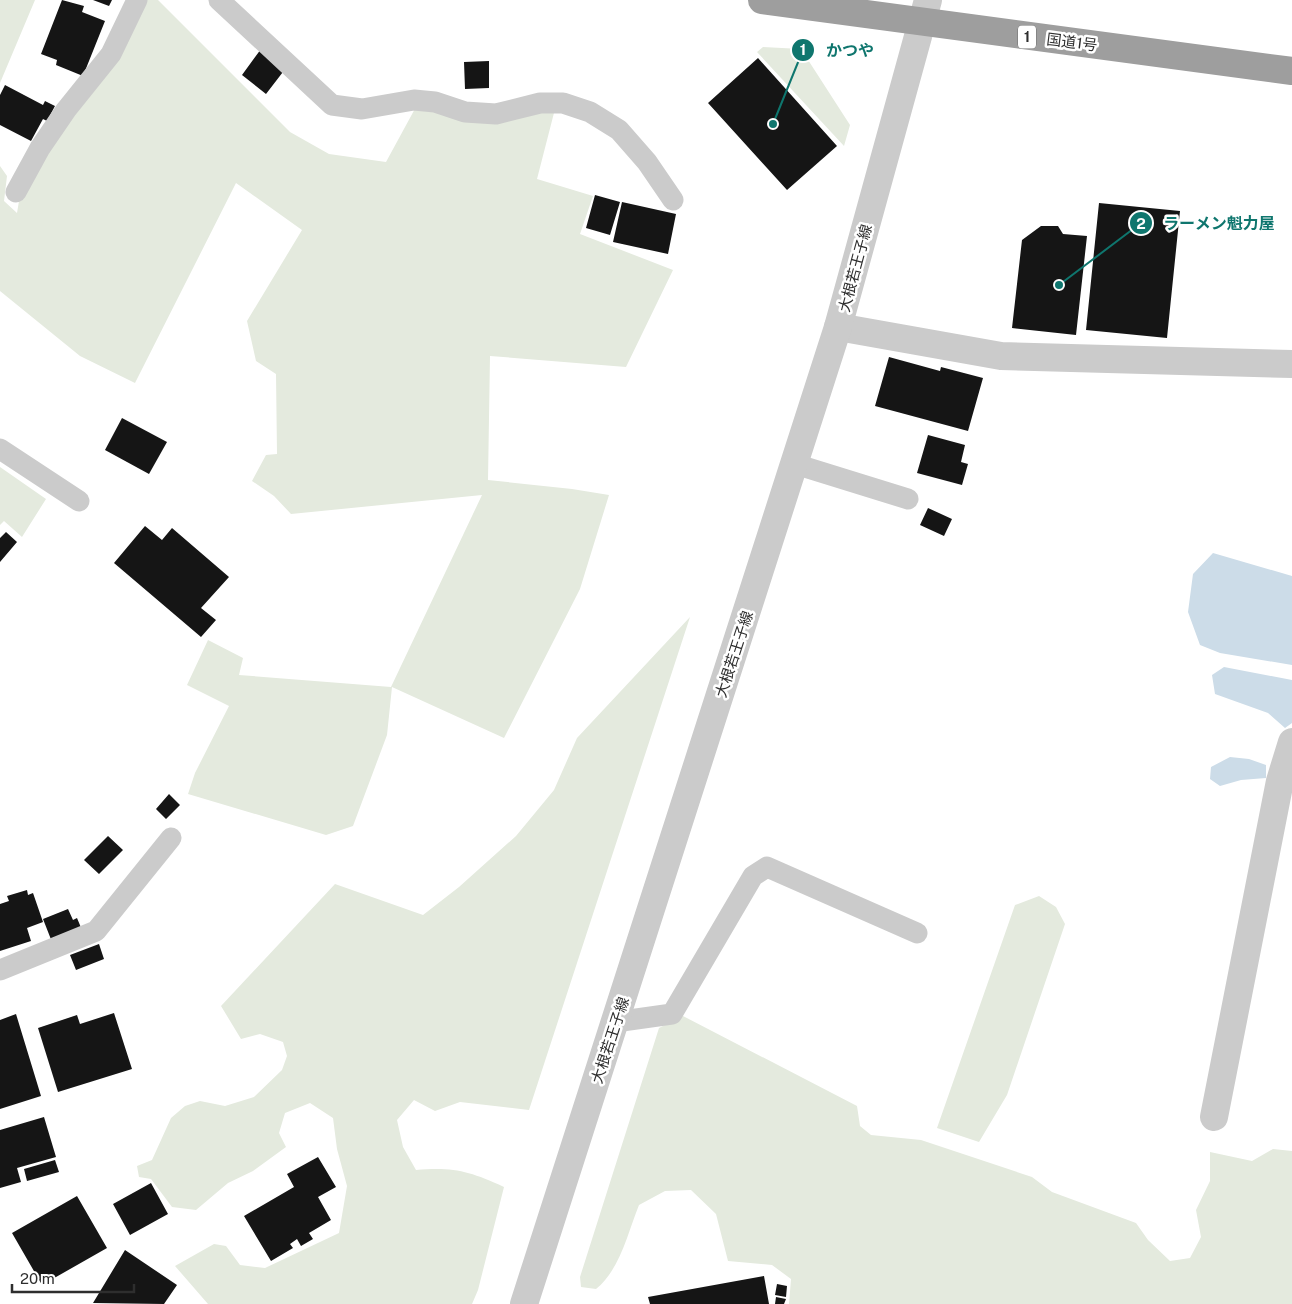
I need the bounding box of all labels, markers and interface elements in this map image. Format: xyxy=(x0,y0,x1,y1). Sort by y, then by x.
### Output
road number: 1 xyxy=(1018,26,1036,48)
street label: 国道1号 xyxy=(1046,30,1098,54)
callout: かつや xyxy=(791,35,884,66)
text: 1 xyxy=(800,41,806,58)
text: かつや xyxy=(826,41,874,60)
callout: ラーメン魁力屋 xyxy=(1128,208,1285,239)
text: ラーメン魁力屋 xyxy=(1163,214,1275,233)
text: 2 xyxy=(1136,215,1146,232)
street label: 大根若王子線 xyxy=(835,222,875,314)
street label: 大根若王子線 xyxy=(712,609,756,699)
street label: 大根若王子線 xyxy=(588,995,632,1085)
scale bar xyxy=(12,1262,135,1294)
text: 20 m xyxy=(20,1270,55,1287)

